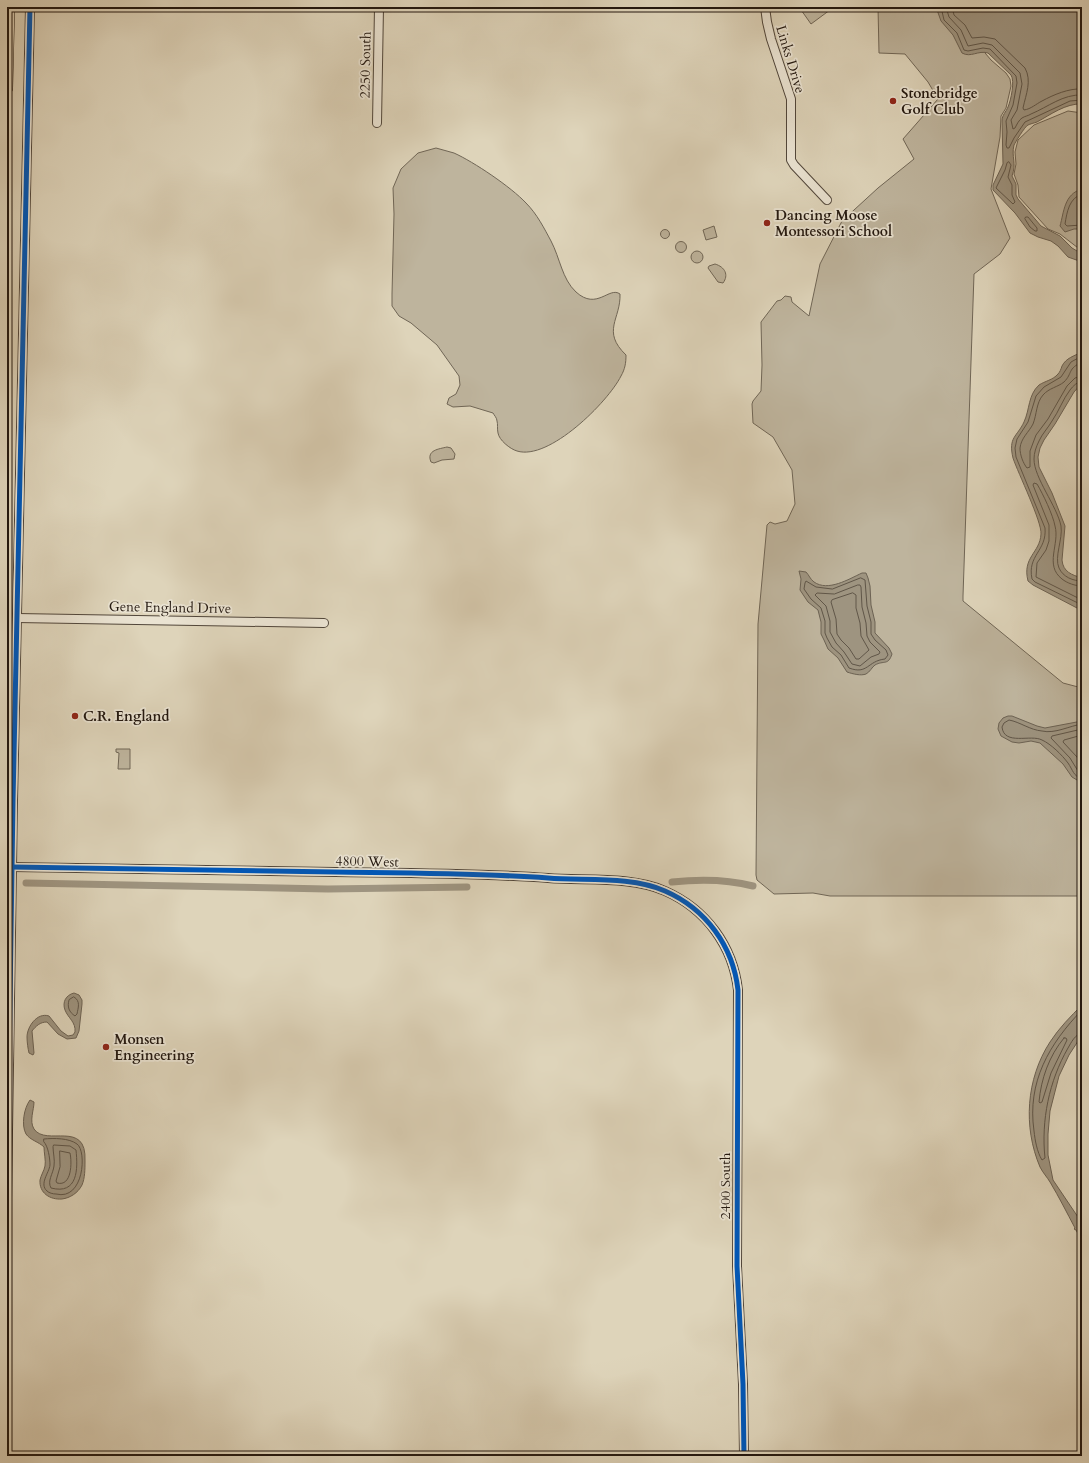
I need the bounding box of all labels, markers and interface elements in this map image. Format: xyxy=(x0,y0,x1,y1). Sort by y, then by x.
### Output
street label: Links Drive xyxy=(771,23,810,95)
street label: 2250 South xyxy=(355,31,376,99)
place label: Stonebridge Golf Club xyxy=(901,84,978,119)
marker: Stonebridge Golf Club xyxy=(888,96,898,106)
place label: Dancing Moose Montessori School xyxy=(775,206,892,241)
marker: Dancing Moose Montessori School xyxy=(762,218,772,228)
street label: Gene England Drive xyxy=(109,597,231,618)
place label: C.R. England xyxy=(83,707,169,726)
marker: C.R. England xyxy=(70,711,80,721)
street label: 4800 West xyxy=(335,851,399,872)
place label: Monsen Engineering xyxy=(114,1030,195,1065)
marker: Monsen Engineering xyxy=(101,1042,111,1052)
street label: 2400 South xyxy=(716,1152,735,1219)

